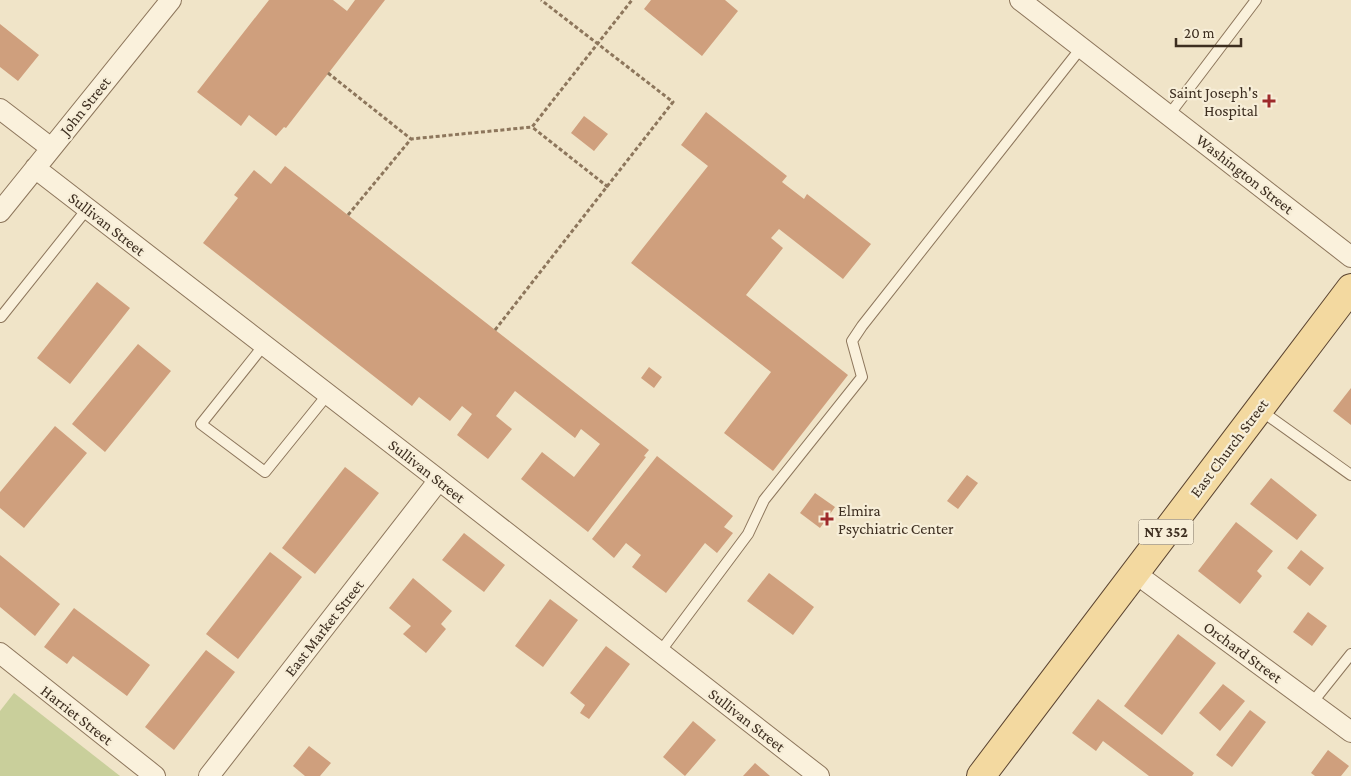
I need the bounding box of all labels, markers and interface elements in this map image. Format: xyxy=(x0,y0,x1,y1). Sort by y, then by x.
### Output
scale bar xyxy=(1176,15,1241,47)
text: 20 m xyxy=(1184,25,1215,41)
street label: John Street xyxy=(55,73,115,141)
place label: Saint Joseph's Hospital xyxy=(1169,84,1258,120)
marker: Saint Joseph's Hospital xyxy=(1262,94,1276,108)
street label: Washington Street xyxy=(1192,131,1298,219)
street label: Sullivan Street xyxy=(65,189,149,260)
street label: East Church Street xyxy=(1187,395,1272,500)
street label: Sullivan Street xyxy=(385,436,469,507)
place label: Elmira Psychiatric Center xyxy=(838,502,954,538)
marker: Elmira Psychiatric Center xyxy=(820,512,834,526)
road number: NY 352 xyxy=(1138,520,1194,544)
street label: East Market Street xyxy=(281,576,367,679)
street label: Orchard Street xyxy=(1200,618,1286,687)
street label: Harriet Street xyxy=(38,682,117,749)
street label: Sullivan Street xyxy=(705,685,789,756)

